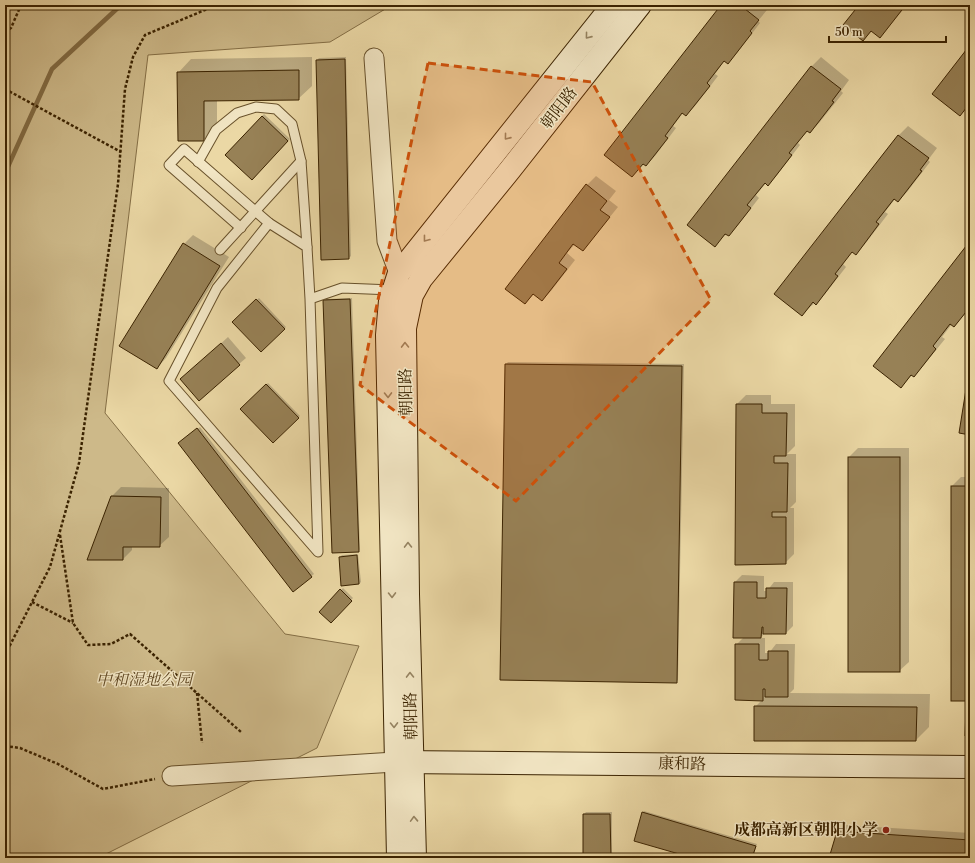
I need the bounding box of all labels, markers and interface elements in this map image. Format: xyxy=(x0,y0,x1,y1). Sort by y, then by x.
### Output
scale bar xyxy=(829,18,946,44)
text: 50 m xyxy=(835,25,863,40)
one-way arrow xyxy=(586,31,593,38)
street label: 朝阳路 xyxy=(536,83,582,133)
one-way arrow xyxy=(505,133,512,140)
one-way arrow xyxy=(424,234,431,241)
one-way arrow xyxy=(401,342,409,348)
street label: 朝阳路 xyxy=(396,368,416,416)
one-way arrow xyxy=(384,392,392,398)
one-way arrow xyxy=(403,542,412,548)
one-way arrow xyxy=(388,592,396,598)
park label: 中和湿地公园 xyxy=(96,670,195,690)
one-way arrow xyxy=(406,672,414,678)
street label: 朝阳路 xyxy=(401,692,421,740)
one-way arrow xyxy=(390,722,398,728)
street label: 康和路 xyxy=(658,754,706,774)
one-way arrow xyxy=(410,816,418,822)
place label: 成都高新区朝阳小学 xyxy=(734,820,878,840)
marker: 成都高新区朝阳小学 xyxy=(881,825,891,835)

